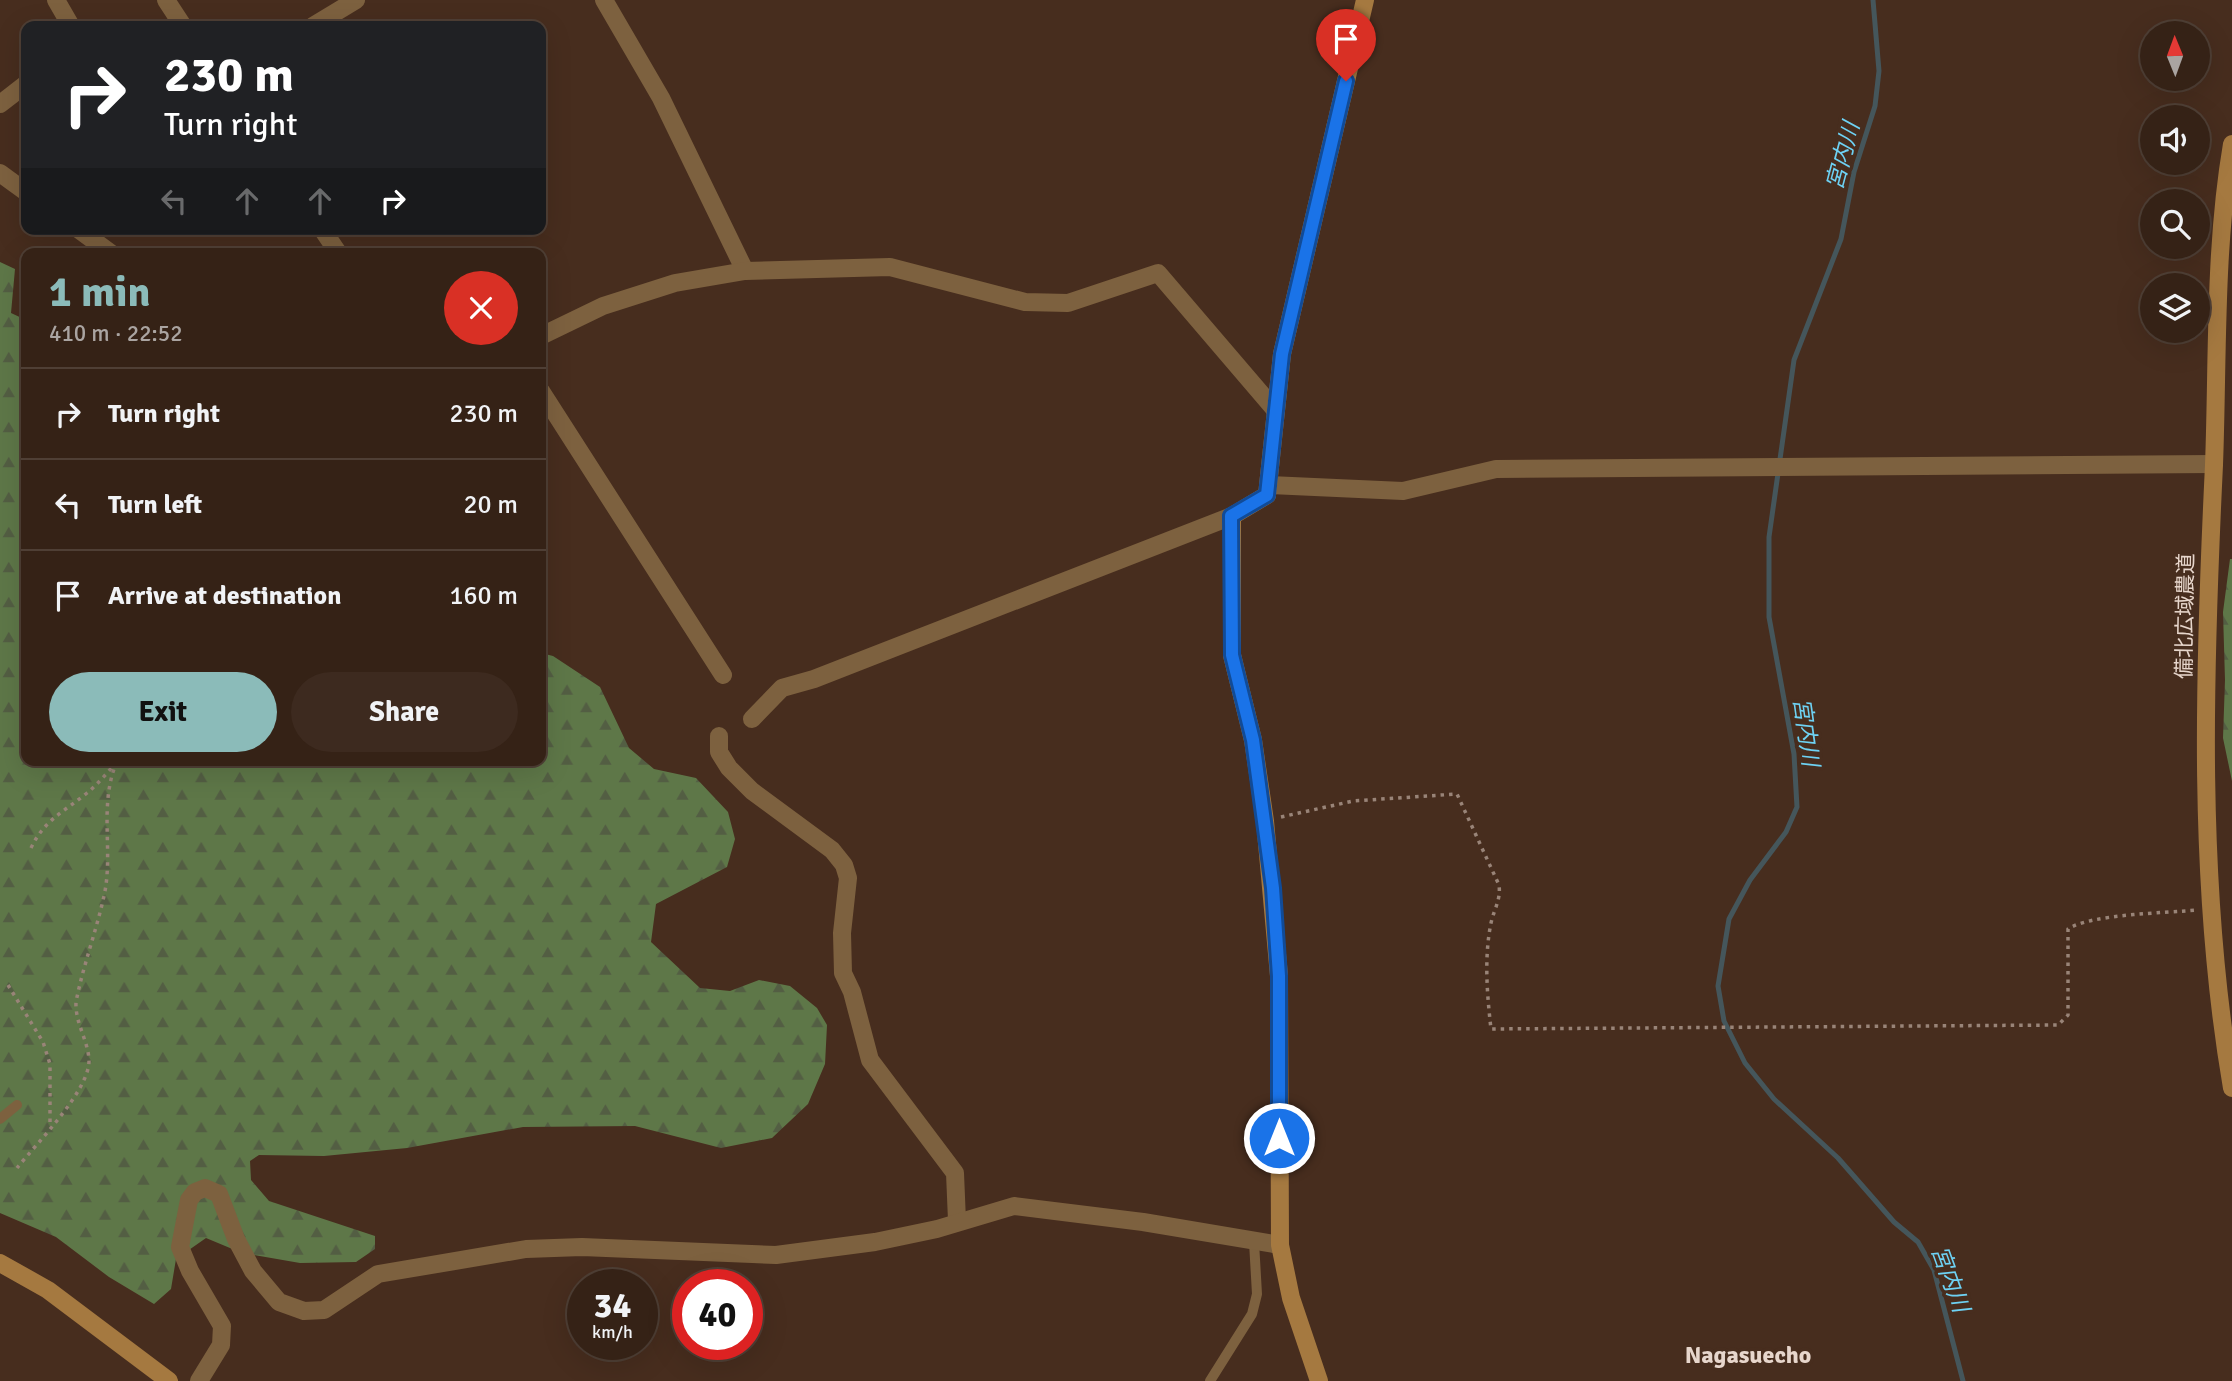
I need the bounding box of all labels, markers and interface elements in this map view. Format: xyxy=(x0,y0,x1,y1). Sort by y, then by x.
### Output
pin xyxy=(1316,9,1376,81)
icon: arrive xyxy=(1327,20,1365,58)
north arrow xyxy=(2140,21,2210,91)
map controls xyxy=(2140,21,2210,343)
text: 230 m xyxy=(164,45,294,105)
icon: right xyxy=(49,49,140,140)
text: Turn right xyxy=(164,105,297,144)
button: sound xyxy=(2140,105,2210,175)
water label: 宮内川 xyxy=(1820,116,1867,193)
icon: left xyxy=(155,182,193,220)
icon: ahead xyxy=(228,182,266,220)
icon: ahead xyxy=(301,182,339,220)
icon: right xyxy=(374,182,412,220)
button: search xyxy=(2140,189,2210,259)
text: 1 min xyxy=(49,267,150,318)
button: close xyxy=(444,271,518,345)
button: layers xyxy=(2140,273,2210,343)
text: 410 m · 22:52 xyxy=(49,319,183,348)
icon: right xyxy=(49,395,87,433)
text: Turn right xyxy=(108,398,220,430)
text: 230 m xyxy=(449,398,518,430)
icon: left xyxy=(49,486,87,524)
text: Turn left xyxy=(108,489,202,521)
text: 20 m xyxy=(463,489,518,521)
street label: 備北広域農道 xyxy=(2171,553,2199,679)
icon: arrive xyxy=(49,577,87,615)
text: Arrive at destination xyxy=(108,580,341,612)
text: 160 m xyxy=(449,580,518,612)
button: Exit xyxy=(49,672,277,752)
button: Share xyxy=(291,672,518,752)
water label: 宮内川 xyxy=(1787,696,1826,771)
position arrow xyxy=(1242,1101,1316,1175)
water label: 宮内川 xyxy=(1925,1242,1976,1319)
speed limit sign: 40 xyxy=(672,1269,763,1360)
text: 34 xyxy=(594,1284,631,1327)
text: km/h xyxy=(592,1321,633,1343)
district label: Nagasuecho xyxy=(1685,1340,1811,1370)

